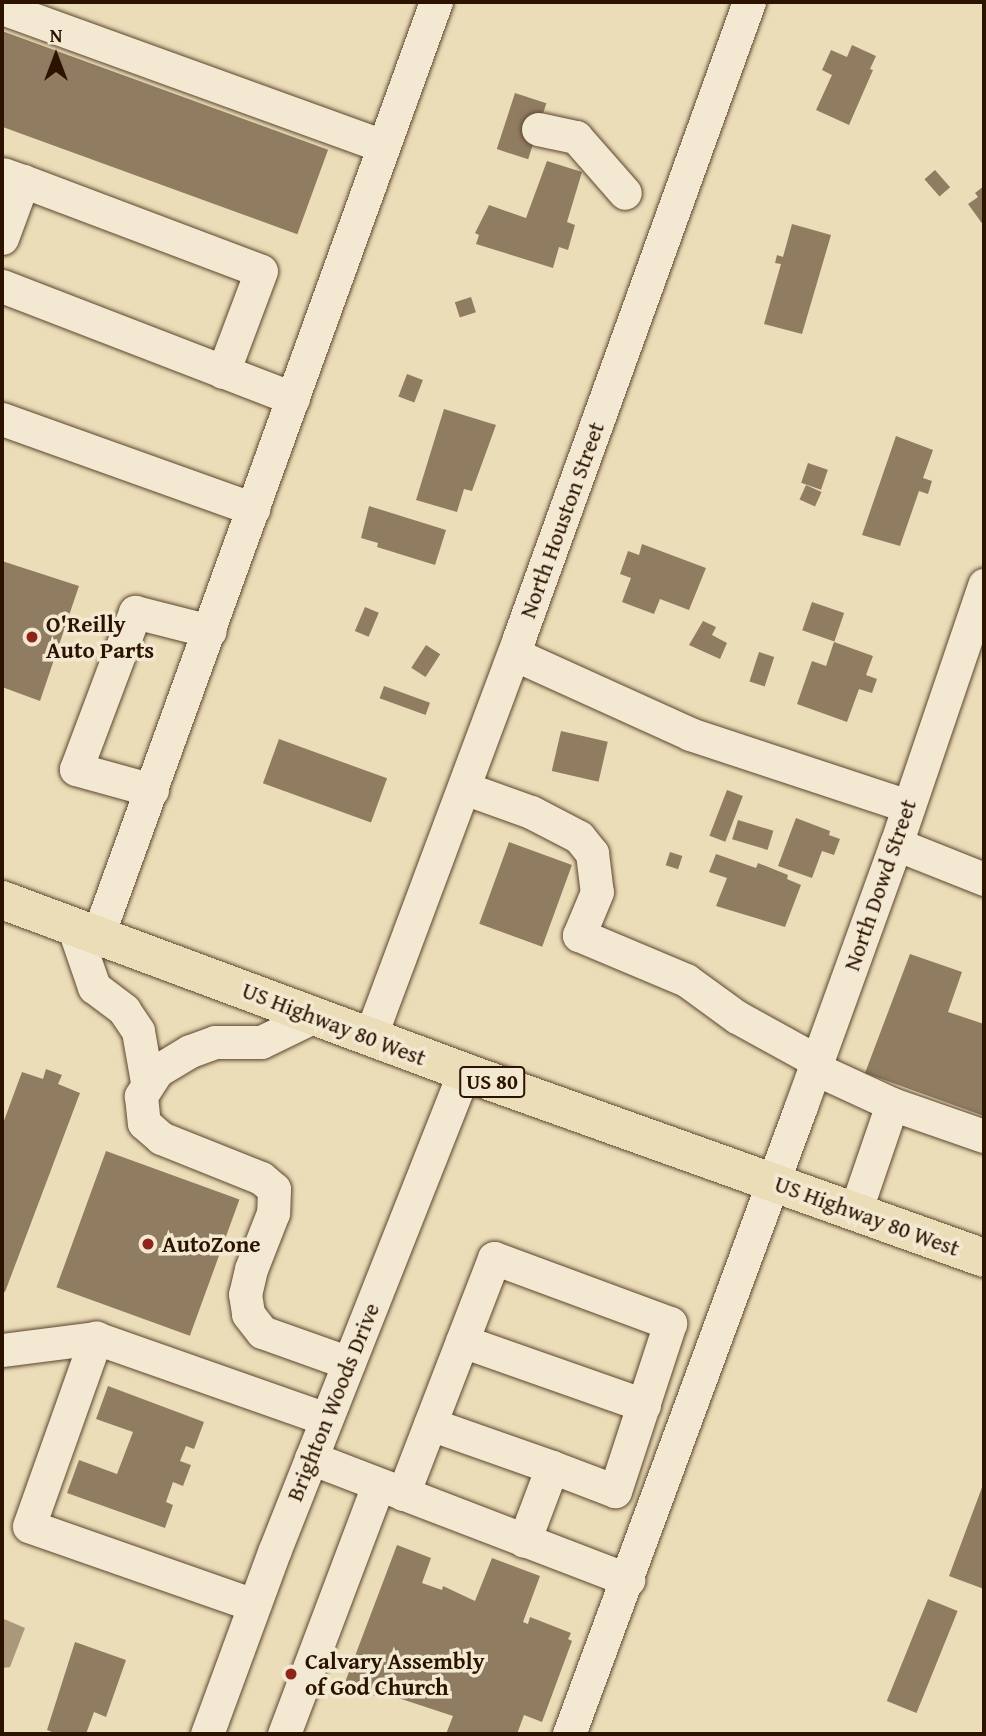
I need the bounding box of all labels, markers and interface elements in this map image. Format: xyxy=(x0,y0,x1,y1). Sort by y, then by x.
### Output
north arrow xyxy=(21,21,91,91)
text: N xyxy=(50,21,62,49)
street label: North Houston Street xyxy=(514,418,610,622)
place label: O'Reilly Auto Parts xyxy=(46,610,154,664)
marker: O'Reilly Auto Parts xyxy=(24,629,40,645)
street label: North Dowd Street xyxy=(838,796,922,974)
street label: US Highway 80 West xyxy=(238,976,430,1072)
road number: US 80 xyxy=(459,1064,525,1100)
street label: US Highway 80 West xyxy=(771,1170,963,1262)
place label: AutoZone xyxy=(162,1230,261,1258)
marker: AutoZone xyxy=(140,1236,156,1252)
street label: Brighton Woods Drive xyxy=(281,1299,385,1505)
place label: Calvary Assembly of God Church xyxy=(305,1647,484,1701)
marker: Calvary Assembly of God Church xyxy=(283,1666,299,1682)

